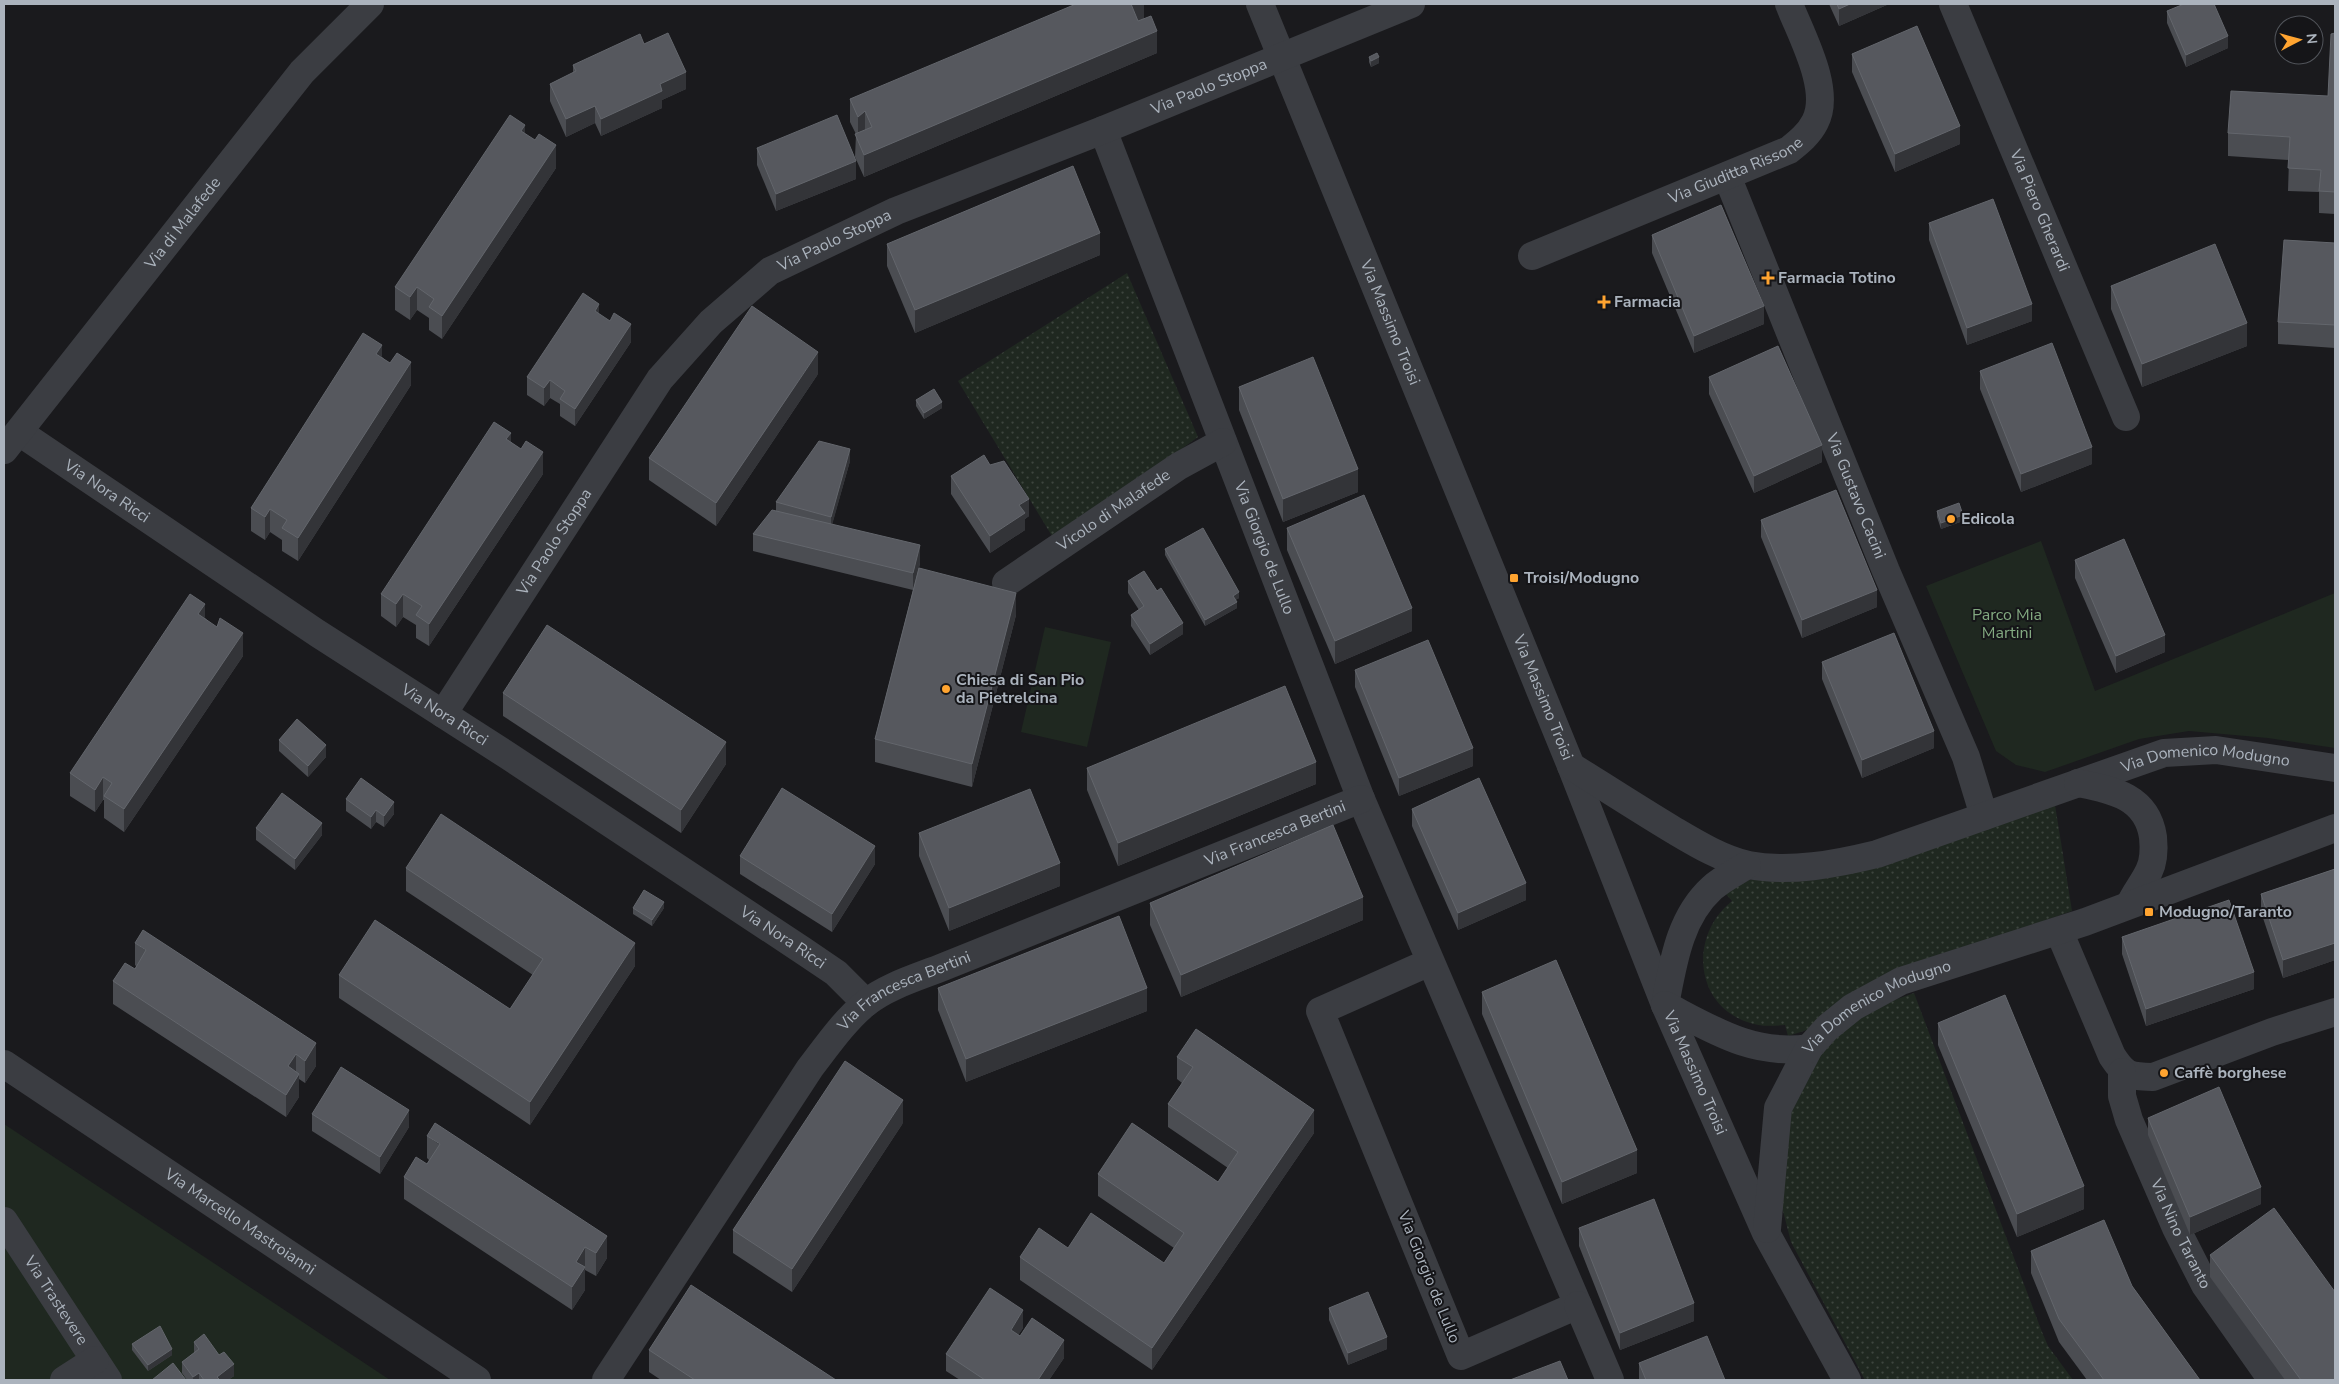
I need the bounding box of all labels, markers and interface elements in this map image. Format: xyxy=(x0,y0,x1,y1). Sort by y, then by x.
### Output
north arrow xyxy=(2274,15,2324,65)
text: N xyxy=(2301,32,2321,45)
street label: Via Paolo Stoppa xyxy=(1147,53,1270,121)
street label: Via Giuditta Rissone xyxy=(1664,132,1808,210)
street label: Via Piero Gherardi xyxy=(2004,145,2075,275)
street label: Via di Malafede xyxy=(139,172,226,274)
street label: Via Paolo Stoppa xyxy=(773,204,895,277)
street label: Via Massimo Troisi xyxy=(1354,256,1425,388)
place label: Farmacia Totino xyxy=(1778,267,1896,289)
marker: Farmacia Totino xyxy=(1762,272,1774,284)
place label: Farmacia xyxy=(1614,291,1681,313)
marker: Farmacia xyxy=(1598,296,1610,308)
street label: Via Gustavo Cacini xyxy=(1820,429,1891,562)
street label: Via Nora Ricci xyxy=(59,454,154,528)
street label: Vicolo di Malafede xyxy=(1052,464,1175,557)
street label: Via Giorgio de Lullo xyxy=(1228,477,1300,618)
street label: Via Paolo Stoppa xyxy=(511,484,597,601)
place label: Edicola xyxy=(1961,508,2015,530)
marker: Edicola xyxy=(1945,513,1957,525)
place label: Troisi/Modugno xyxy=(1524,567,1639,589)
marker: Troisi/Modugno xyxy=(1508,572,1520,584)
park label: Parco Mia Martini xyxy=(1972,604,2042,644)
street label: Via Massimo Troisi xyxy=(1507,631,1578,763)
place label: Chiesa di San Pio da Pietrelcina xyxy=(956,669,1084,709)
street label: Via Nora Ricci xyxy=(396,678,492,751)
marker: Chiesa di San Pio da Pietrelcina xyxy=(940,683,952,695)
street label: Via Domenico Modugno xyxy=(2117,739,2292,779)
street label: Via Francesca Bertini xyxy=(1200,795,1349,872)
street label: Via Nora Ricci xyxy=(735,900,830,974)
place label: Modugno/Taranto xyxy=(2159,901,2292,923)
marker: Modugno/Taranto xyxy=(2143,906,2155,918)
street label: Via Francesca Bertini xyxy=(832,946,974,1036)
street label: Via Domenico Modugno xyxy=(1797,955,1954,1060)
street label: Via Massimo Troisi xyxy=(1658,1006,1732,1138)
place label: Caffè borghese xyxy=(2174,1062,2287,1084)
marker: Caffè borghese xyxy=(2158,1067,2170,1079)
street label: Via Marcello Mastroianni xyxy=(159,1163,320,1280)
street label: Via Nino Taranto xyxy=(2145,1174,2216,1293)
street label: Via Giorgio de Lullo xyxy=(1392,1207,1466,1347)
street label: Via Trastevere xyxy=(18,1251,93,1349)

